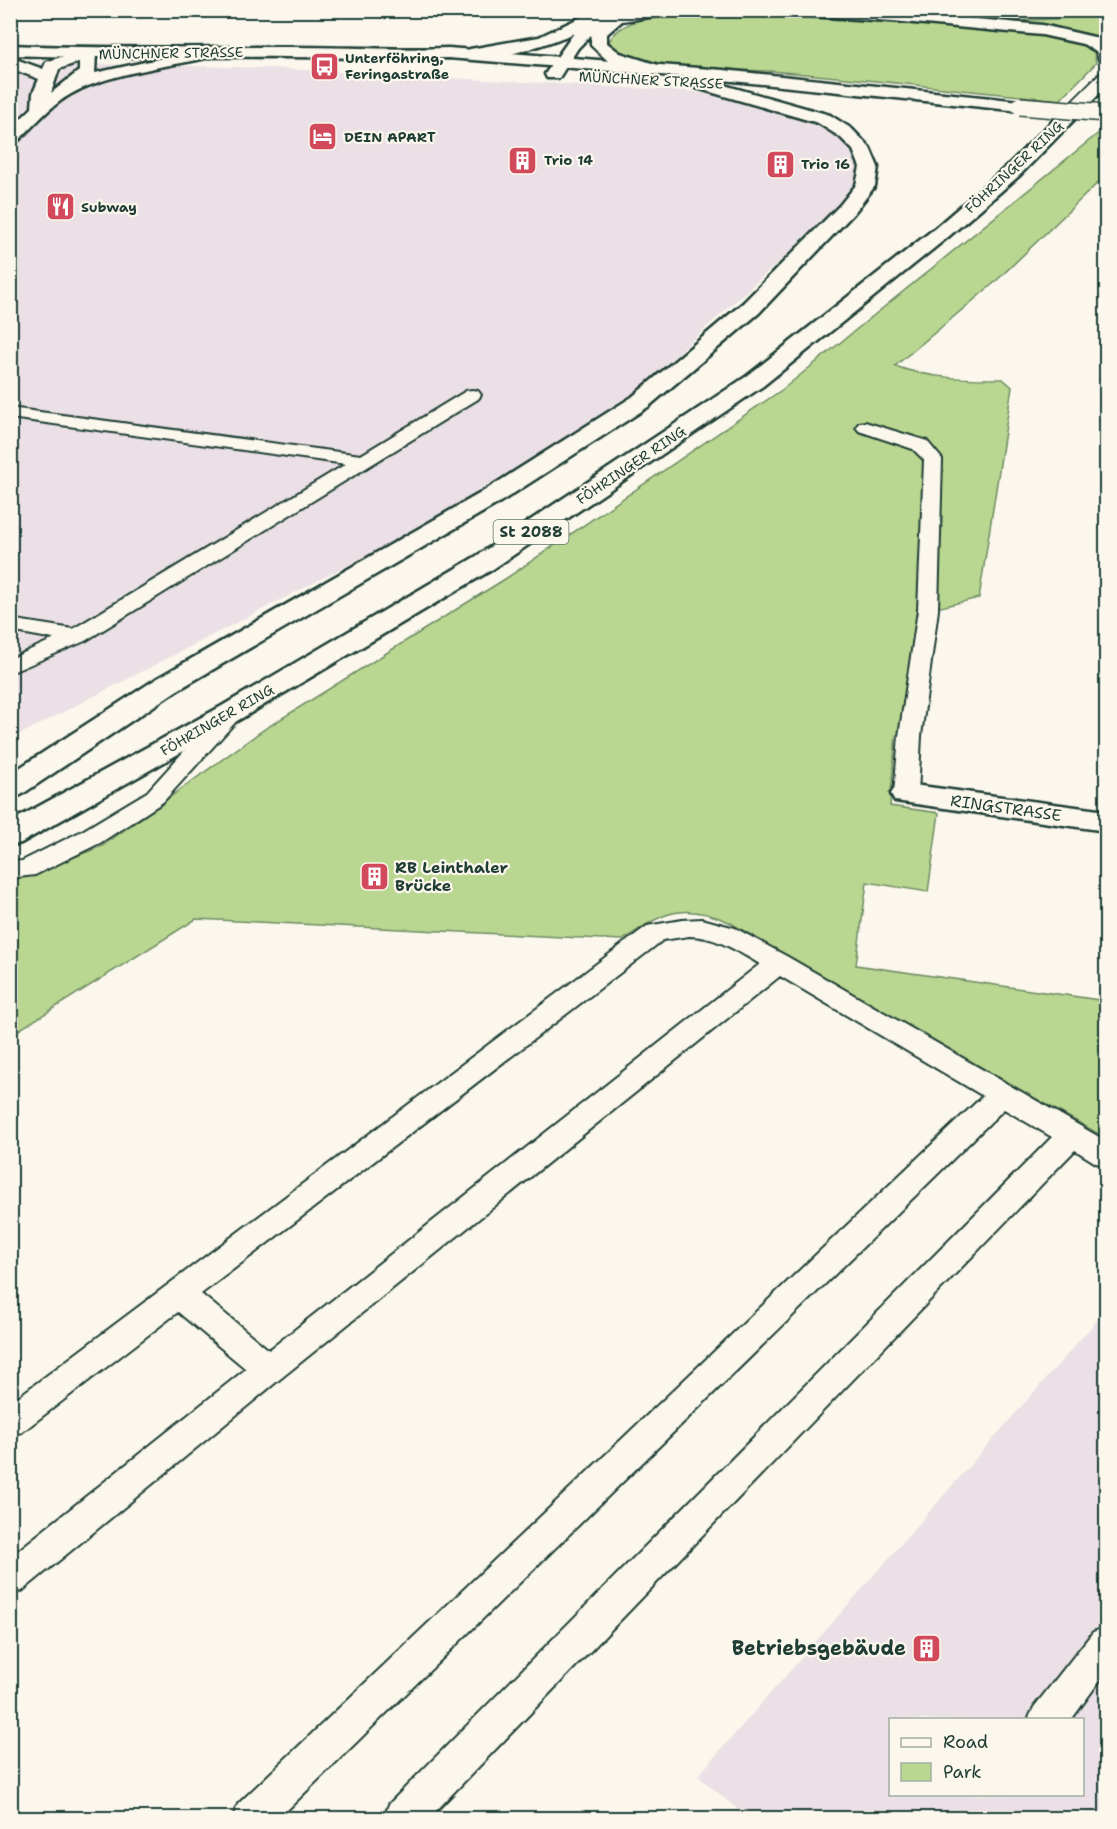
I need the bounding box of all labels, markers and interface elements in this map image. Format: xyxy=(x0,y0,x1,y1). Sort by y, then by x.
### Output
street label: MÜNCHNER STRASSE xyxy=(99,43,244,63)
place label: Unterföhring, Feringastraße xyxy=(345,49,449,83)
bus stop icon: Unterföhring, Feringastraße xyxy=(308,50,340,82)
street label: MÜNCHNER STRASSE xyxy=(578,67,724,93)
street label: FÖHRINGER RING xyxy=(961,116,1067,217)
hotel icon: DEIN APART xyxy=(307,121,339,153)
place label: DEIN APART xyxy=(344,128,436,146)
building icon: Trio 14 xyxy=(507,144,539,176)
building icon: Trio 16 xyxy=(764,148,796,180)
place label: Trio 14 xyxy=(544,151,593,169)
place label: Trio 16 xyxy=(801,155,850,173)
restaurant icon: Subway xyxy=(44,191,76,223)
place label: Subway xyxy=(81,198,137,216)
street label: FÖHRINGER RING xyxy=(573,422,689,508)
road number: St 2088 xyxy=(494,520,568,544)
street label: FÖHRINGER RING xyxy=(157,680,277,760)
street label: RINGSTRASSE xyxy=(949,790,1063,826)
place label: RB Leinthaler Brücke xyxy=(395,857,509,896)
building icon: RB Leinthaler Brücke xyxy=(358,860,390,892)
building icon: Betriebsgebäude xyxy=(911,1632,943,1664)
place label: Betriebsgebäude xyxy=(732,1635,906,1661)
legend xyxy=(889,1718,1084,1796)
text: Road xyxy=(943,1730,988,1754)
text: Park xyxy=(943,1760,982,1784)

